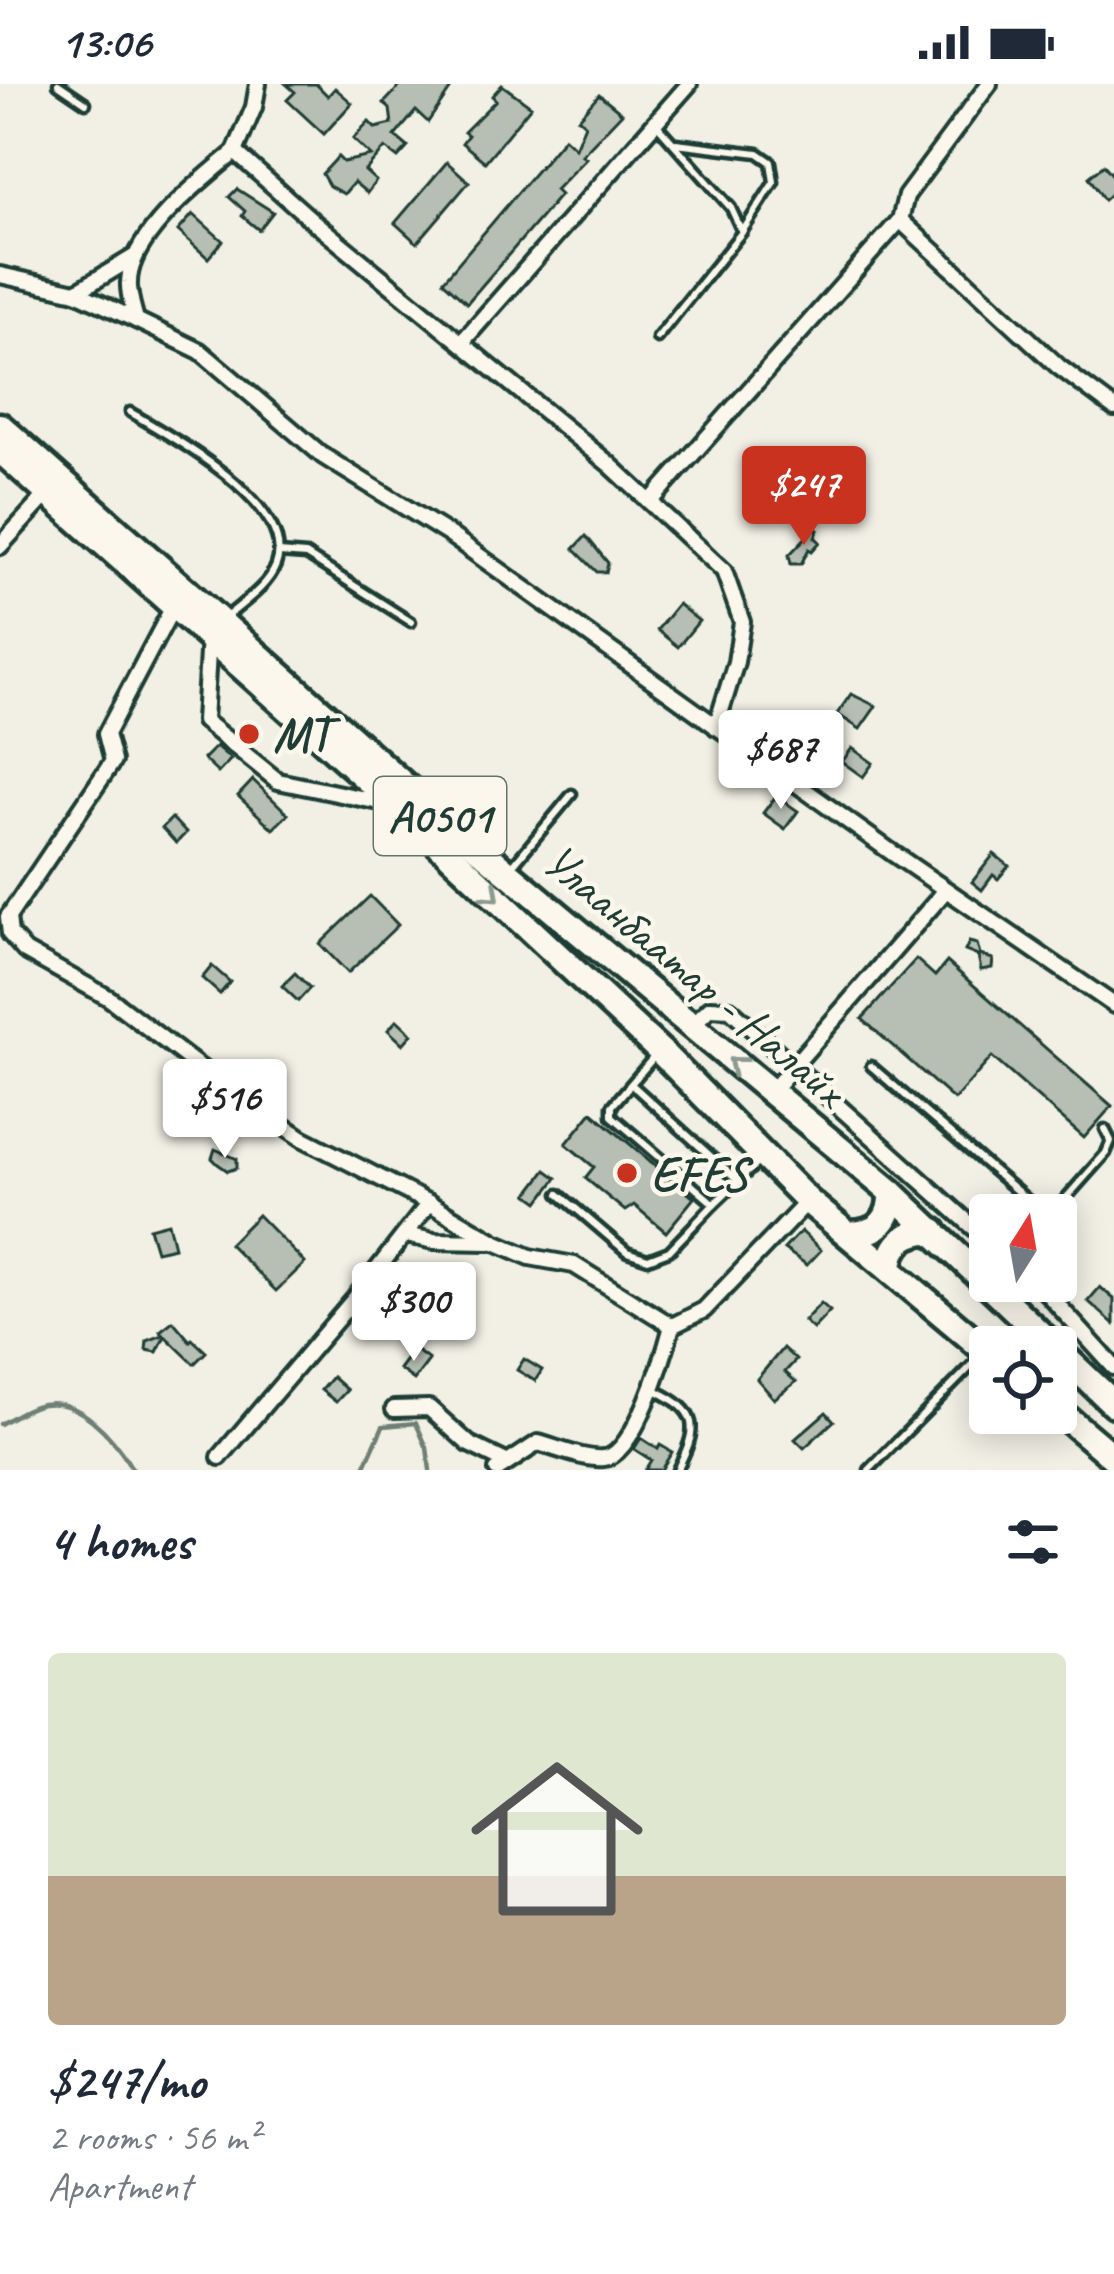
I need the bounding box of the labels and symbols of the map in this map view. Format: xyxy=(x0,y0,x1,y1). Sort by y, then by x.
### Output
pin: $247 xyxy=(733,446,875,548)
place label: MT xyxy=(273,705,342,765)
pin: $687 xyxy=(710,710,852,812)
marker: MT xyxy=(236,721,262,747)
road number: A0501 xyxy=(374,777,506,855)
street label: Улаанбаатар - Налайх xyxy=(531,831,861,1121)
one-way arrow xyxy=(479,880,500,901)
one-way arrow xyxy=(728,1057,750,1078)
pin: $516 xyxy=(154,1059,296,1161)
place label: EFES xyxy=(651,1144,754,1204)
marker: EFES xyxy=(614,1160,640,1186)
north arrow xyxy=(969,1194,1077,1302)
pin: $300 xyxy=(343,1262,485,1364)

